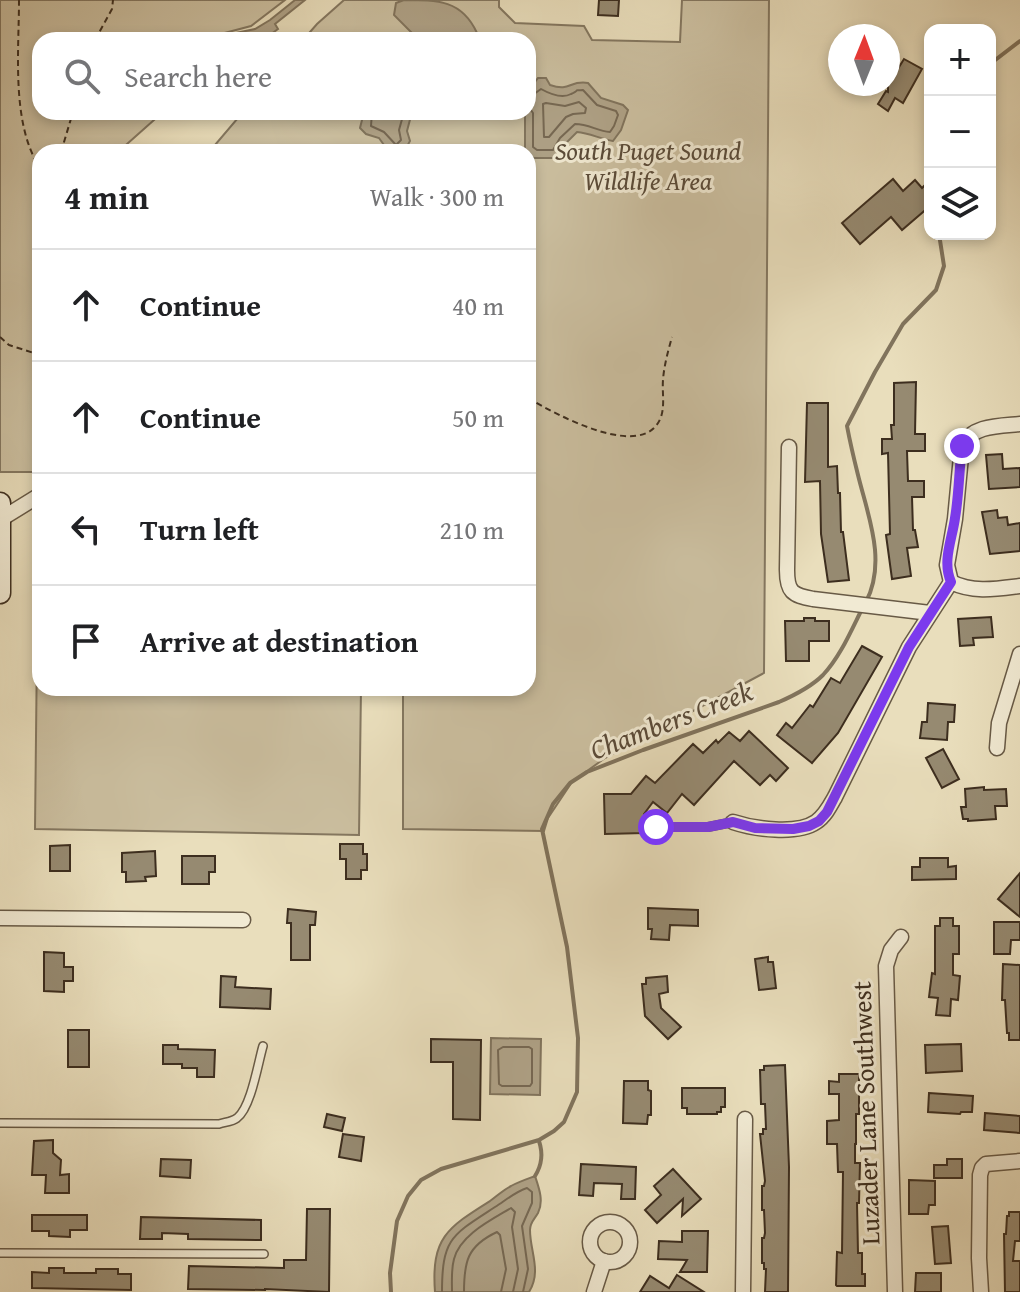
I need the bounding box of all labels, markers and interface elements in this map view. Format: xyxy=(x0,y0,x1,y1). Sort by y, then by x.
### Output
north arrow xyxy=(828,24,900,96)
map controls xyxy=(924,24,996,240)
button: + xyxy=(924,24,996,96)
search box xyxy=(32,32,536,120)
icon: search xyxy=(60,54,104,98)
text: Search here xyxy=(124,54,272,98)
button: − xyxy=(924,96,996,168)
park label: South Puget Sound Wildlife Area xyxy=(555,131,741,200)
button: layers xyxy=(924,168,996,240)
text: 4 min xyxy=(64,172,149,221)
text: Walk · 300 m xyxy=(370,177,504,216)
icon: ahead xyxy=(64,283,108,327)
text: Continue xyxy=(140,283,261,327)
text: 40 m xyxy=(452,286,504,325)
icon: ahead xyxy=(64,395,108,439)
text: Continue xyxy=(140,395,261,439)
text: 50 m xyxy=(452,398,504,437)
route end xyxy=(944,428,980,464)
icon: left xyxy=(64,507,108,551)
text: Turn left xyxy=(140,507,259,551)
text: 210 m xyxy=(439,510,504,549)
icon: arrive xyxy=(64,619,108,663)
text: Arrive at destination xyxy=(140,619,418,663)
water label: Chambers Creek xyxy=(584,670,758,769)
route start xyxy=(638,809,674,845)
street label: Luzader Lane Southwest xyxy=(841,980,890,1246)

